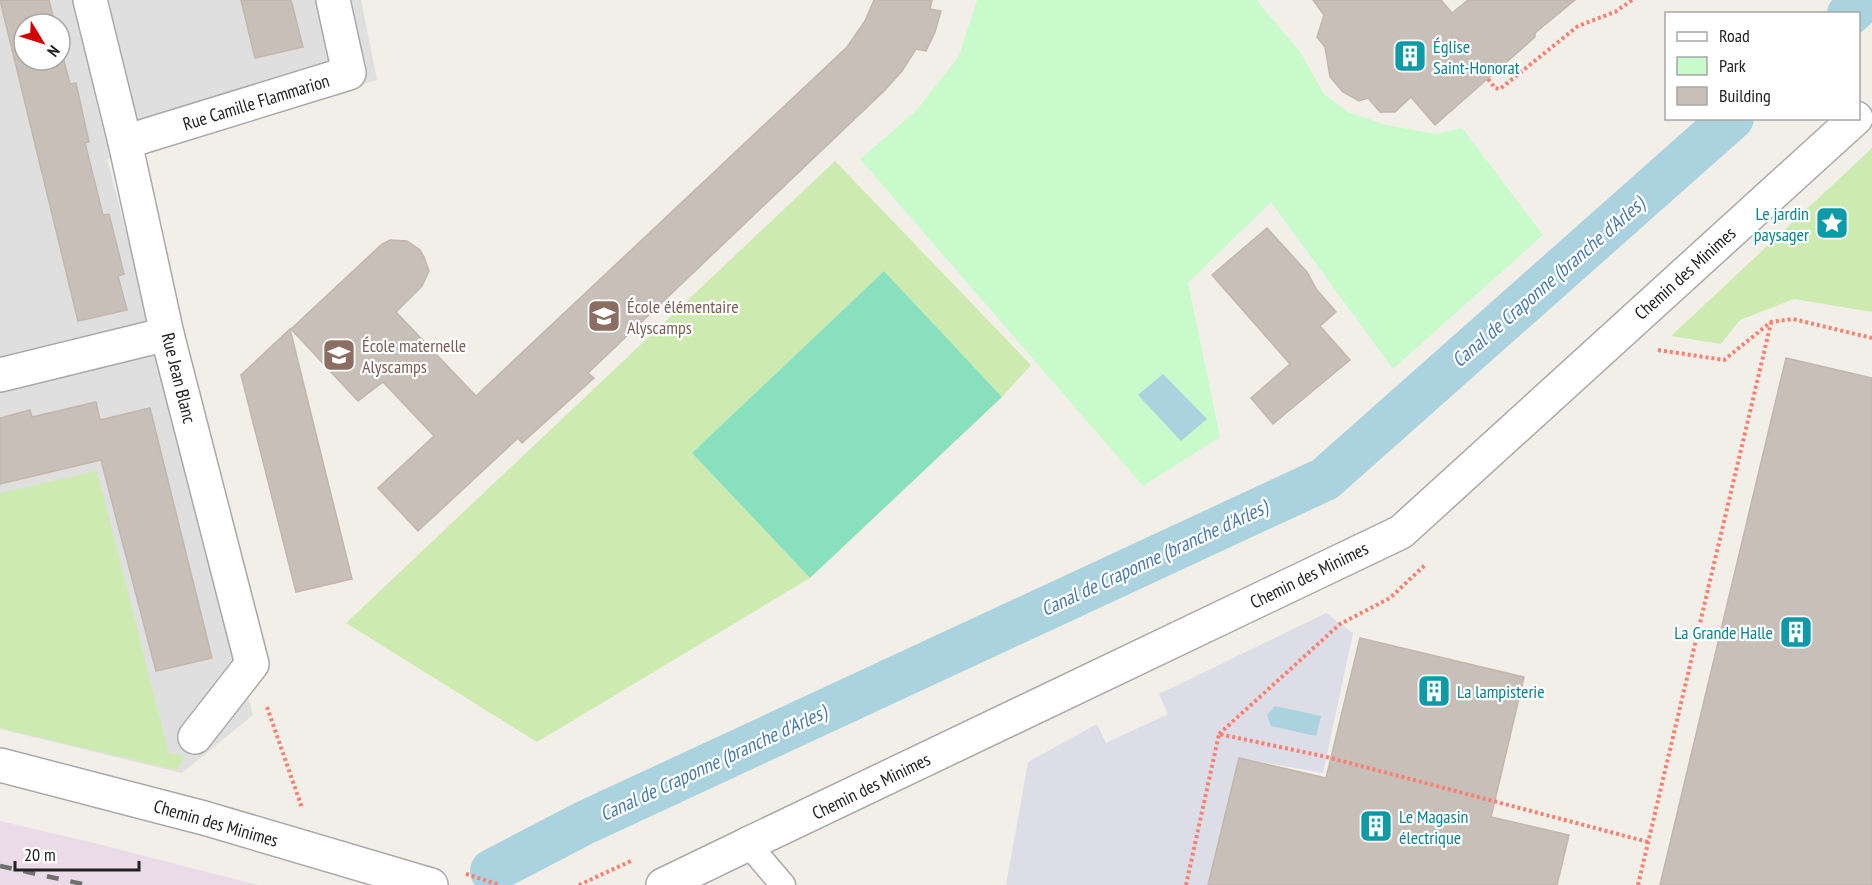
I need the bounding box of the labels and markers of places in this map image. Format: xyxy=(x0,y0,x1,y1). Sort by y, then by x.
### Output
place label: Église Saint-Honorat xyxy=(1433,35,1520,79)
building icon: Église Saint-Honorat xyxy=(1392,38,1428,74)
place label: Le jardin paysager xyxy=(1754,202,1809,246)
place icon: Le jardin paysager xyxy=(1814,205,1850,241)
place label: École élémentaire Alyscamps xyxy=(627,295,739,339)
school or university icon: École élémentaire Alyscamps xyxy=(586,298,622,334)
place label: École maternelle Alyscamps xyxy=(362,334,466,378)
school or university icon: École maternelle Alyscamps xyxy=(321,337,357,373)
building icon: La Grande Halle xyxy=(1778,614,1814,650)
place label: La Grande Halle xyxy=(1674,621,1773,644)
building icon: La lampisterie xyxy=(1416,673,1452,709)
place label: La lampisterie xyxy=(1457,680,1545,703)
place label: Le Magasin électrique xyxy=(1399,805,1468,849)
building icon: Le Magasin électrique xyxy=(1358,808,1394,844)

